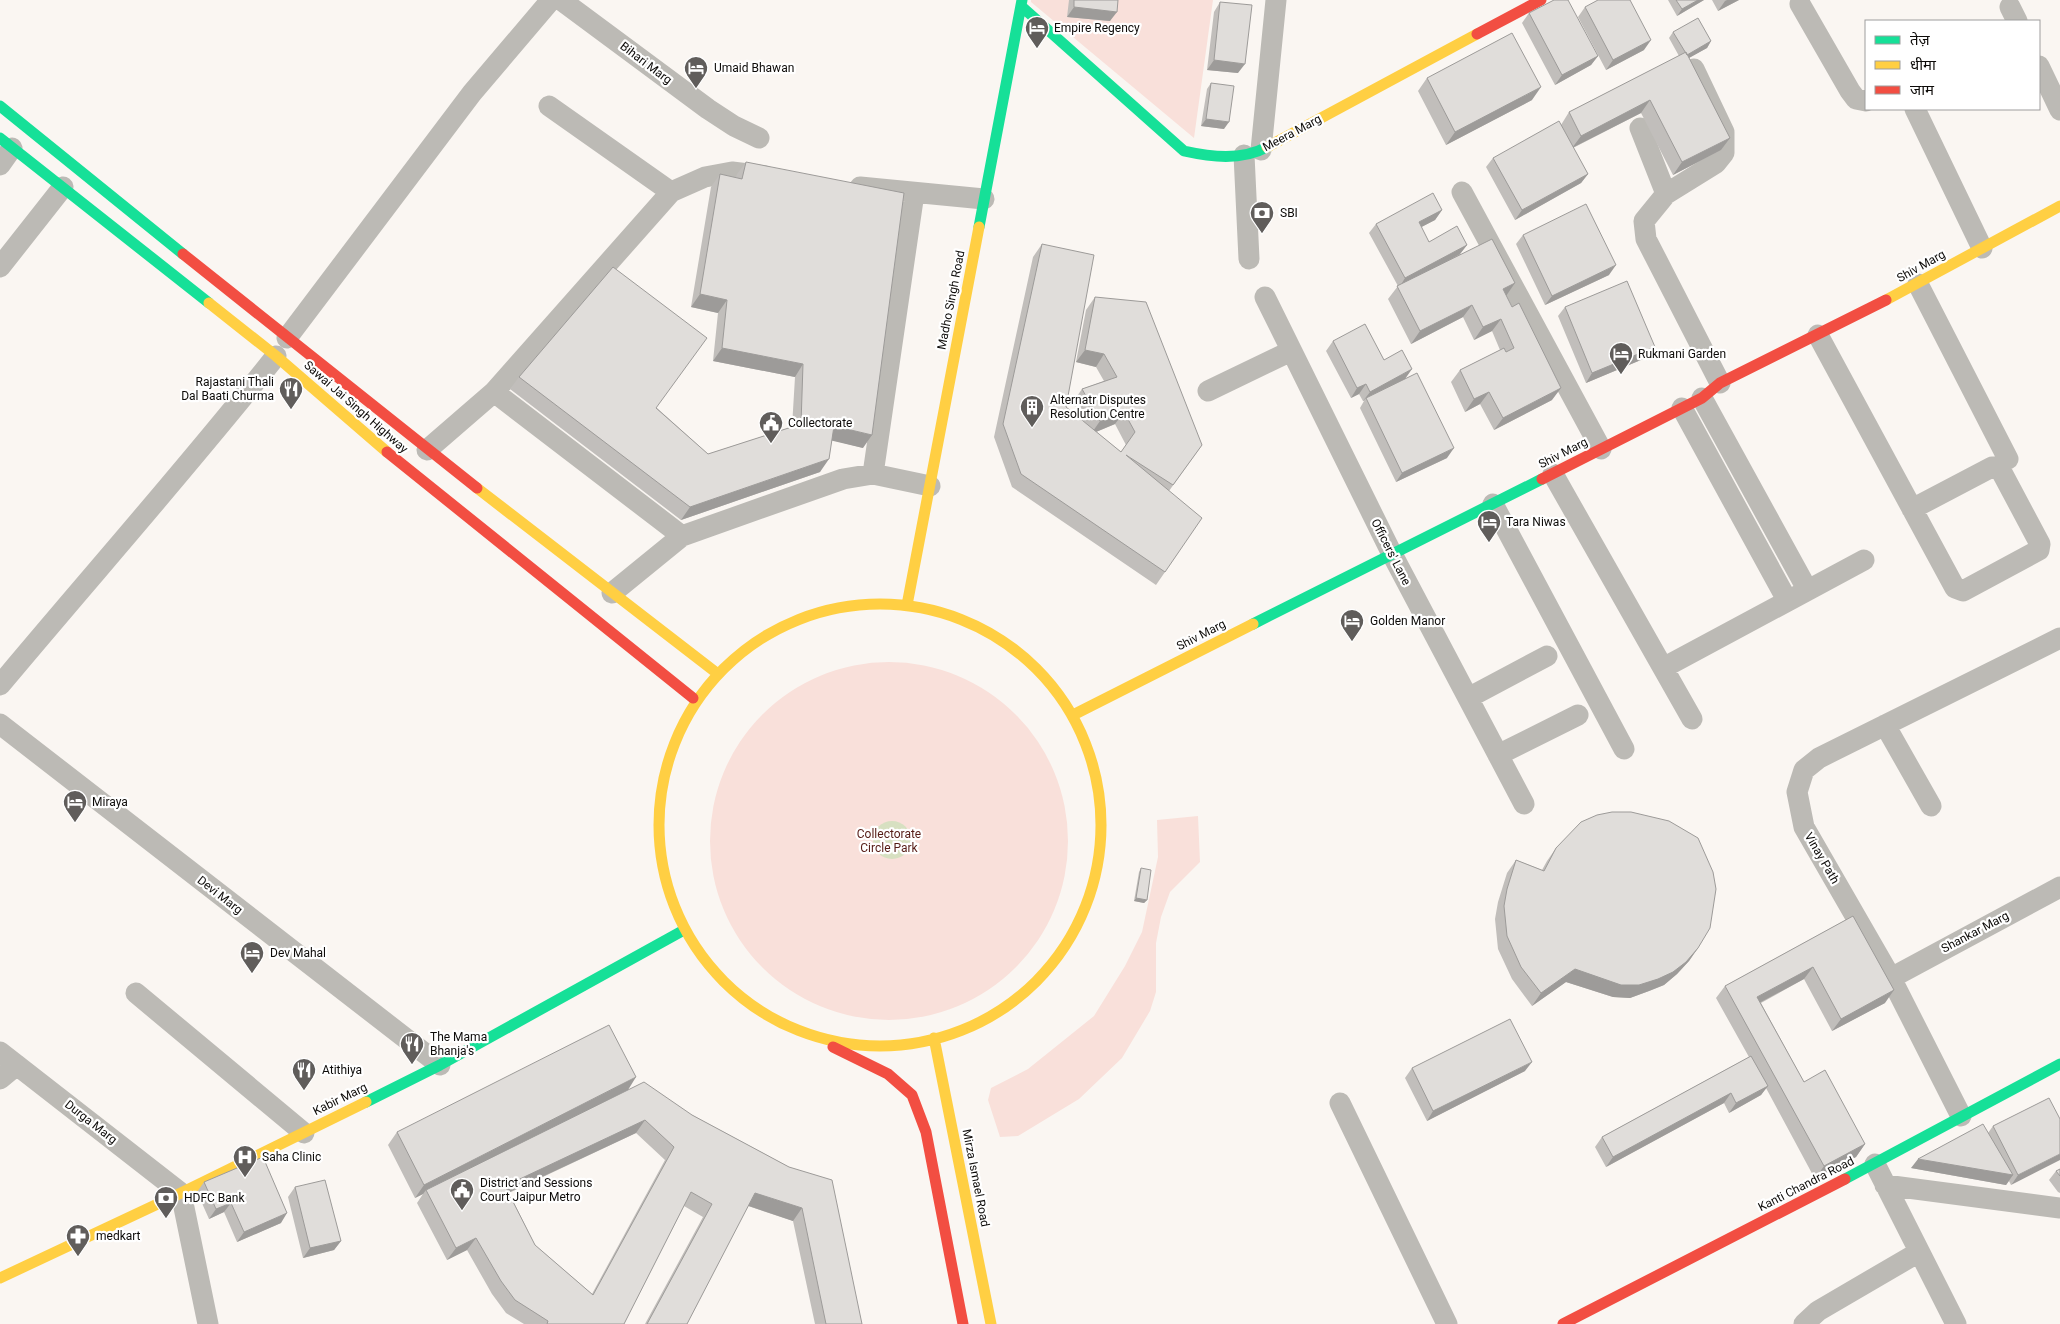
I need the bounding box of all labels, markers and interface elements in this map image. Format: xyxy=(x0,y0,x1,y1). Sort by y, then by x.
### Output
hotel icon: Empire Regency xyxy=(1024,15,1050,49)
legend xyxy=(1865,20,2040,110)
place label: Empire Regency xyxy=(1054,21,1140,35)
text: तेज़ xyxy=(1910,31,1931,49)
street label: Bihari Marg xyxy=(617,39,675,87)
hotel icon: Umaid Bhawan xyxy=(683,55,709,89)
text: धीमा xyxy=(1910,56,1937,74)
place label: Umaid Bhawan xyxy=(714,61,794,75)
text: जाम xyxy=(1910,81,1935,99)
street label: Meera Marg xyxy=(1260,112,1324,154)
bank icon: SBI xyxy=(1249,200,1275,234)
place label: SBI xyxy=(1280,206,1298,220)
street label: Shiv Marg xyxy=(1894,247,1948,285)
street label: Madho Singh Road xyxy=(935,249,967,351)
hotel icon: Rukmani Garden xyxy=(1608,341,1634,375)
place label: Rukmani Garden xyxy=(1638,347,1726,361)
street label: Sawai Jai Singh Highway xyxy=(301,358,411,456)
place label: Rajastani Thali Dal Baati Churma xyxy=(181,375,274,403)
restaurant icon: Rajastani Thali Dal Baati Churma xyxy=(278,376,304,410)
place label: Alternatr Disputes Resolution Centre xyxy=(1050,393,1146,421)
building icon: Alternatr Disputes Resolution Centre xyxy=(1019,394,1045,428)
public building icon: Collectorate xyxy=(758,410,784,444)
place label: Collectorate xyxy=(788,416,852,430)
street label: Shiv Marg xyxy=(1536,435,1590,471)
hotel icon: Tara Niwas xyxy=(1476,509,1502,543)
place label: Tara Niwas xyxy=(1506,515,1566,529)
street label: Officers' Lane xyxy=(1368,517,1414,587)
hotel icon: Golden Manor xyxy=(1339,608,1365,642)
place label: Golden Manor xyxy=(1370,614,1445,628)
street label: Shiv Marg xyxy=(1174,617,1228,653)
hotel icon: Miraya xyxy=(62,789,88,823)
place label: Miraya xyxy=(92,795,128,809)
park label: Collectorate Circle Park xyxy=(857,827,921,855)
street label: Vinay Path xyxy=(1802,830,1842,886)
street label: Devi Marg xyxy=(195,873,245,917)
street label: Shankar Marg xyxy=(1939,908,2011,956)
hotel icon: Dev Mahal xyxy=(239,940,265,974)
place label: Dev Mahal xyxy=(270,946,326,960)
place label: The Mama Bhanja's xyxy=(430,1030,487,1058)
restaurant icon: The Mama Bhanja's xyxy=(399,1031,425,1065)
restaurant icon: Atithiya xyxy=(291,1057,317,1091)
place label: Atithiya xyxy=(322,1063,362,1077)
street label: Kabir Marg xyxy=(311,1080,369,1118)
street label: Durga Marg xyxy=(62,1097,120,1147)
street label: Mirza Ismael Road xyxy=(960,1128,992,1228)
hospital icon: Saha Clinic xyxy=(232,1144,258,1178)
place label: Saha Clinic xyxy=(262,1150,321,1164)
street label: Kanti Chandra Road xyxy=(1756,1154,1856,1214)
place label: District and Sessions Court Jaipur Metro xyxy=(480,1176,592,1204)
public building icon: District and Sessions Court Jaipur Metro xyxy=(449,1177,475,1211)
bank icon: HDFC Bank xyxy=(153,1185,179,1219)
place label: HDFC Bank xyxy=(184,1191,245,1205)
pharmacy icon: medkart xyxy=(65,1223,91,1257)
place label: medkart xyxy=(96,1229,141,1243)

